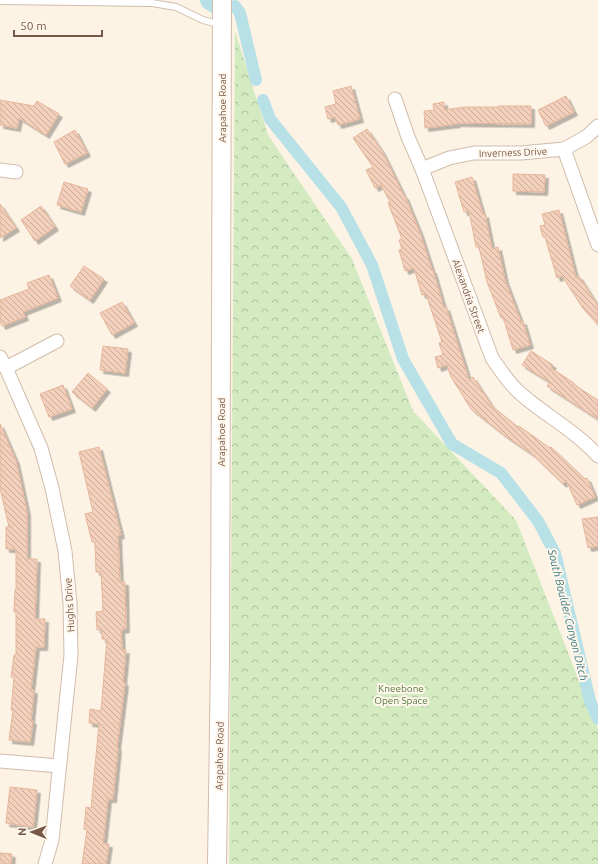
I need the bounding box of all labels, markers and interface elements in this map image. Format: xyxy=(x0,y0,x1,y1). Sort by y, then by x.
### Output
scale bar xyxy=(14,12,102,38)
text: 50 m xyxy=(20,19,47,32)
street label: Arapahoe Road xyxy=(217,73,228,142)
street label: Inverness Drive xyxy=(479,146,547,159)
street label: Alexandria Street xyxy=(450,258,487,335)
street label: Arapahoe Road xyxy=(216,397,227,466)
water label: South Boulder Canyon Ditch xyxy=(546,547,590,682)
street label: Hughs Drive xyxy=(63,578,76,632)
park label: Kneebone Open Space xyxy=(374,683,428,706)
street label: Arapahoe Road xyxy=(213,721,226,791)
north arrow xyxy=(12,812,52,852)
text: N xyxy=(16,828,28,836)

